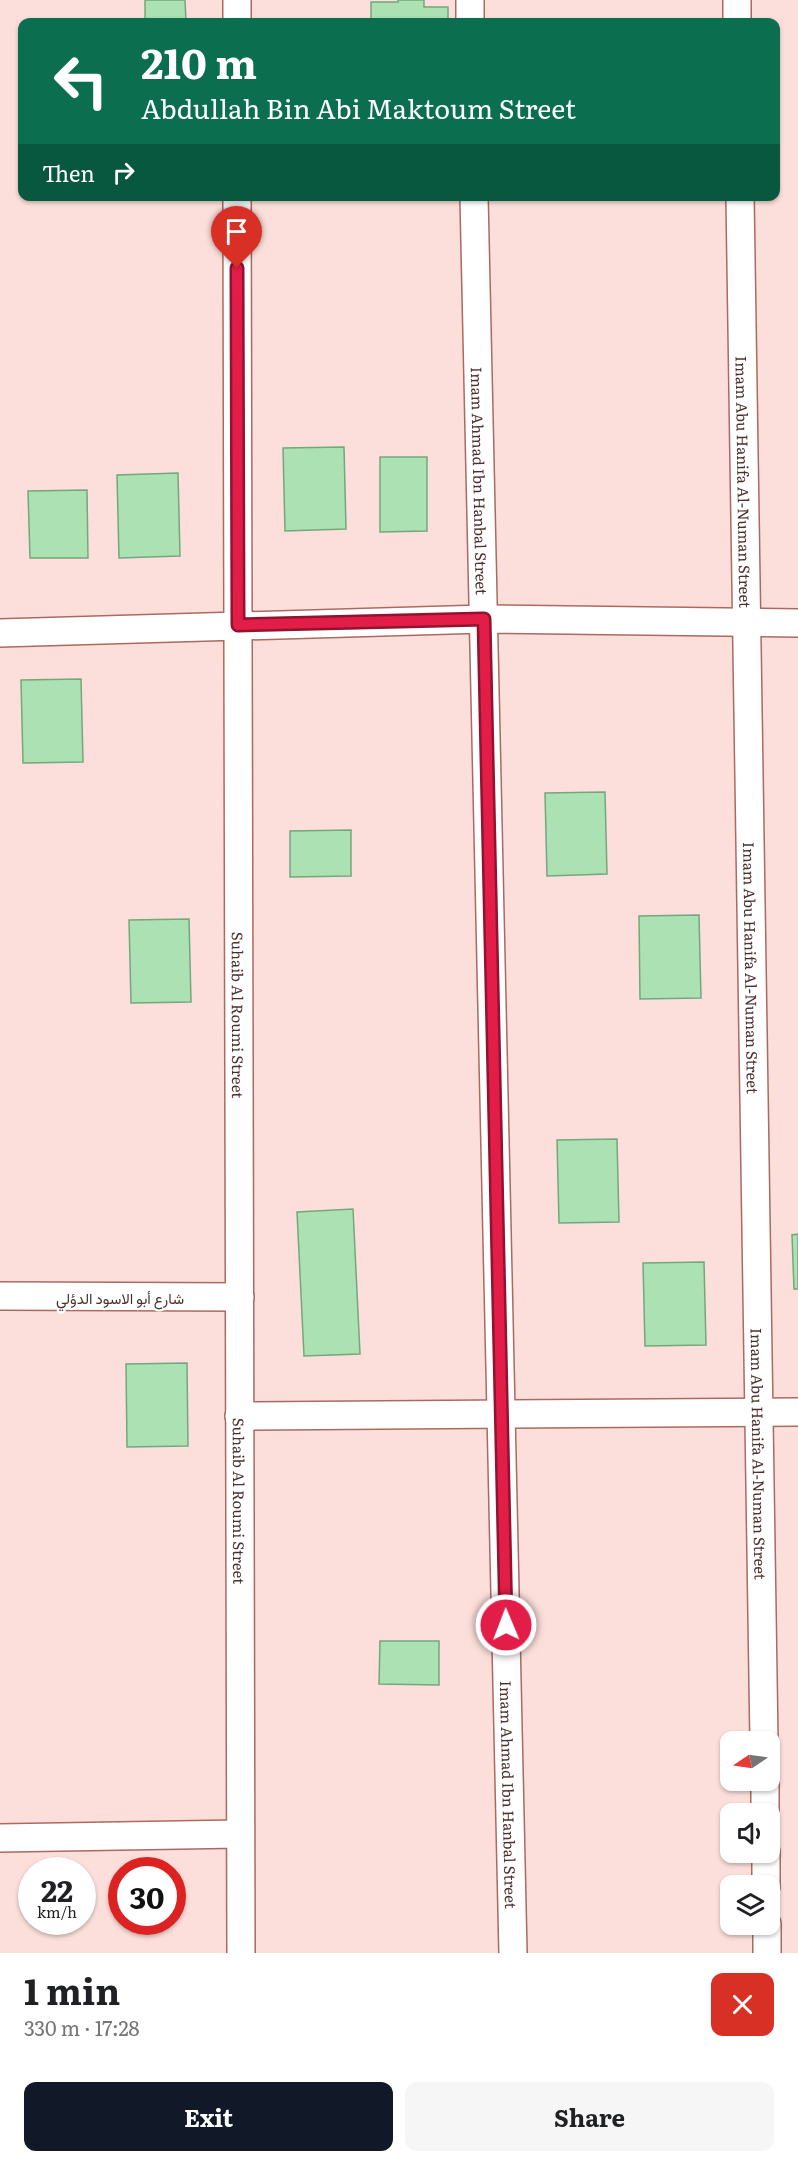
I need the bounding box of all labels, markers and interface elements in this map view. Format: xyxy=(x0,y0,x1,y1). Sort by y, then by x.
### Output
text: 210 m xyxy=(141,30,257,92)
icon: left xyxy=(42,42,120,120)
text: Abdullah Bin Abi Maktoum Street xyxy=(141,87,576,127)
text: Then xyxy=(42,156,95,189)
icon: right xyxy=(107,156,140,189)
pin xyxy=(211,206,262,268)
icon: arrive xyxy=(220,215,253,248)
street label: Imam Abu Hanifa Al-Numan Street xyxy=(731,356,758,608)
street label: Imam Ahmad Ibn Hanbal Street xyxy=(466,367,494,595)
street label: Imam Abu Hanifa Al-Numan Street xyxy=(739,842,765,1094)
street label: Suhaib Al Roumi Street xyxy=(227,932,251,1098)
street label: شارع أبو الاسود الدؤلي xyxy=(56,1286,184,1312)
street label: Imam Abu Hanifa Al-Numan Street xyxy=(746,1328,773,1580)
street label: Suhaib Al Roumi Street xyxy=(228,1418,252,1584)
position arrow xyxy=(474,1593,538,1657)
street label: Imam Ahmad Ibn Hanbal Street xyxy=(495,1680,524,1909)
north arrow xyxy=(720,1731,780,1791)
map controls xyxy=(720,1731,780,1935)
button: sound xyxy=(720,1803,780,1863)
speed limit sign: 30 xyxy=(108,1857,186,1935)
text: 22 xyxy=(41,1867,73,1911)
button: layers xyxy=(720,1875,780,1935)
text: km/h xyxy=(37,1900,77,1923)
text: 1 min xyxy=(24,1963,120,2016)
button: close xyxy=(711,1973,774,2036)
text: 330 m · 17:28 xyxy=(24,2012,140,2042)
button: Exit xyxy=(24,2082,393,2151)
button: Share xyxy=(405,2082,774,2151)

